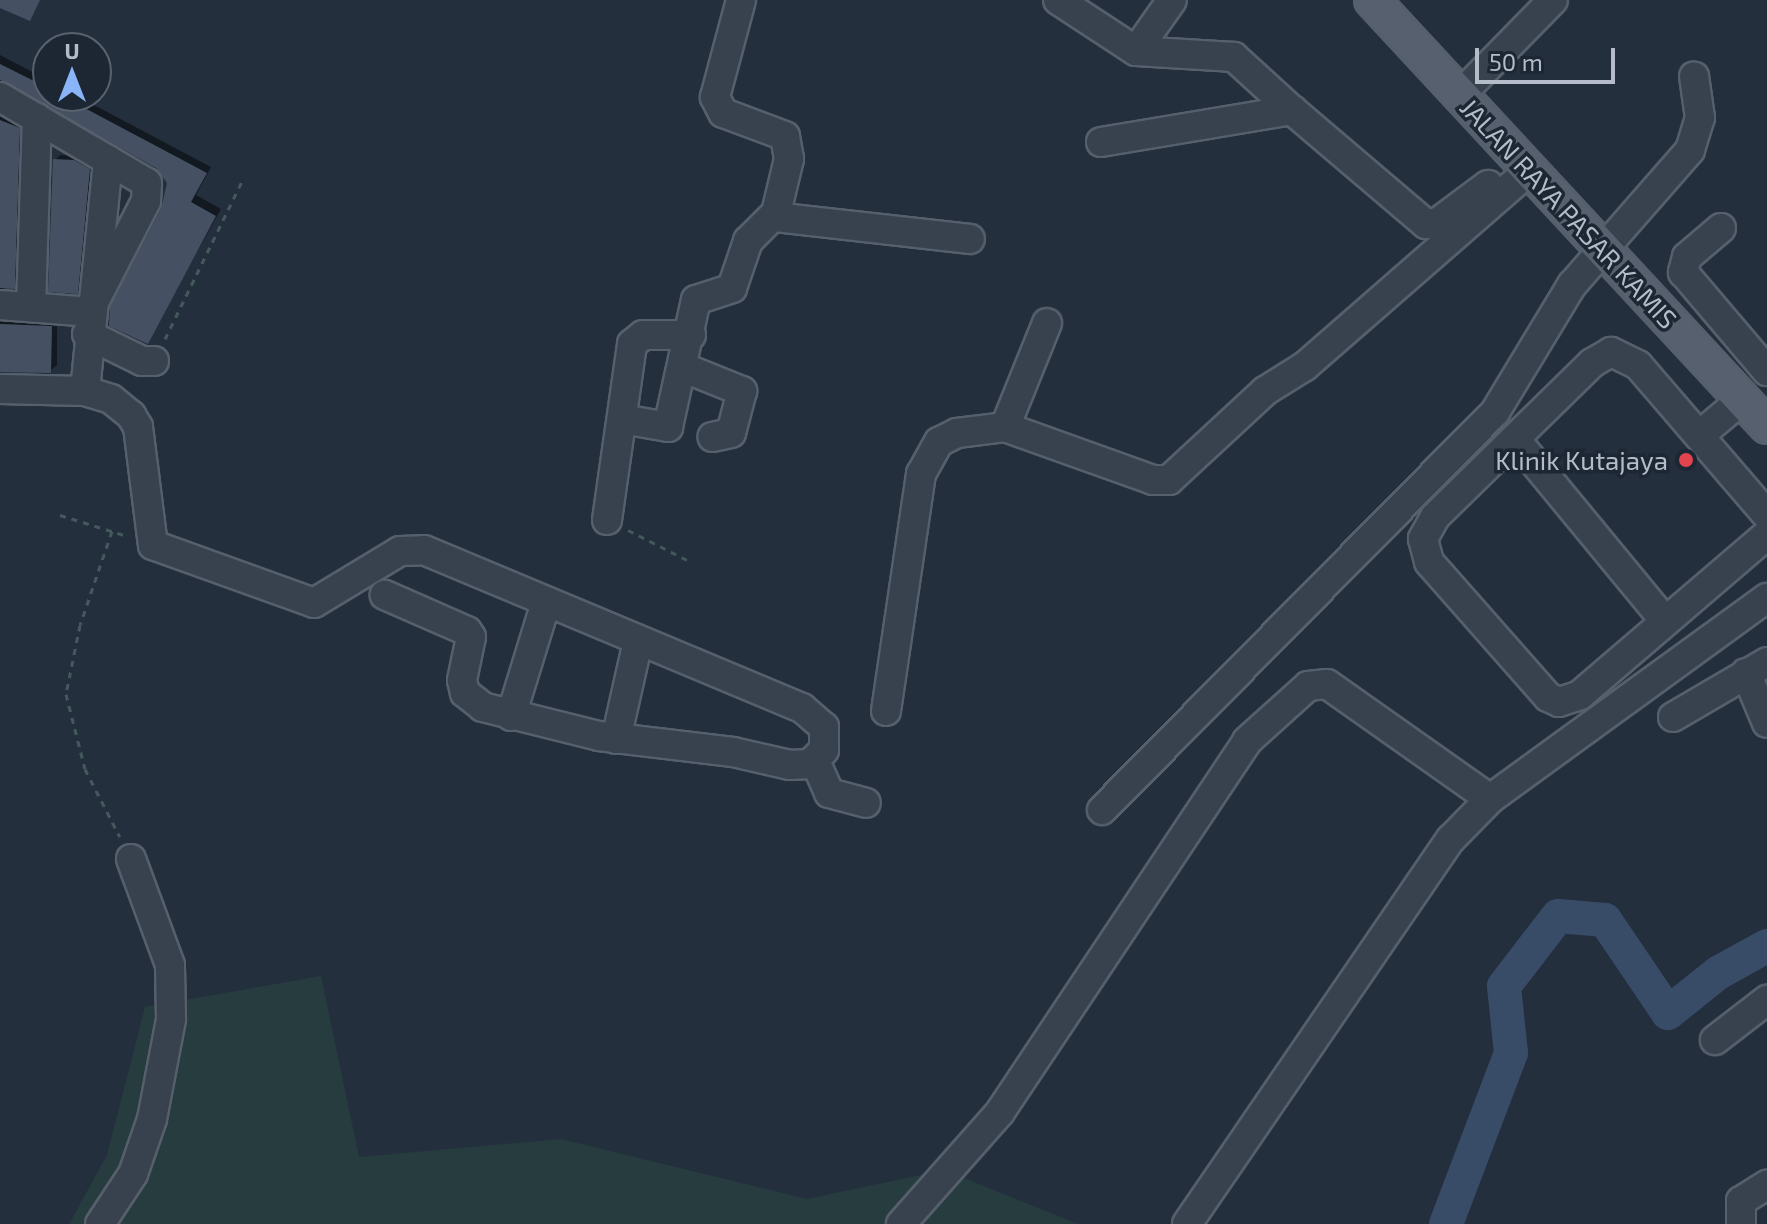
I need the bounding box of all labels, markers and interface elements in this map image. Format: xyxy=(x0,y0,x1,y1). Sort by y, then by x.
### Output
north arrow xyxy=(32,32,112,112)
scale bar xyxy=(1479,32,1619,82)
text: U xyxy=(64,37,80,63)
text: 50 m xyxy=(1489,47,1543,76)
street label: JALAN RAYA PASAR KAMIS xyxy=(1454,91,1684,335)
place label: Klinik Kutajaya xyxy=(1495,444,1668,476)
marker: Klinik Kutajaya xyxy=(1675,449,1697,471)

